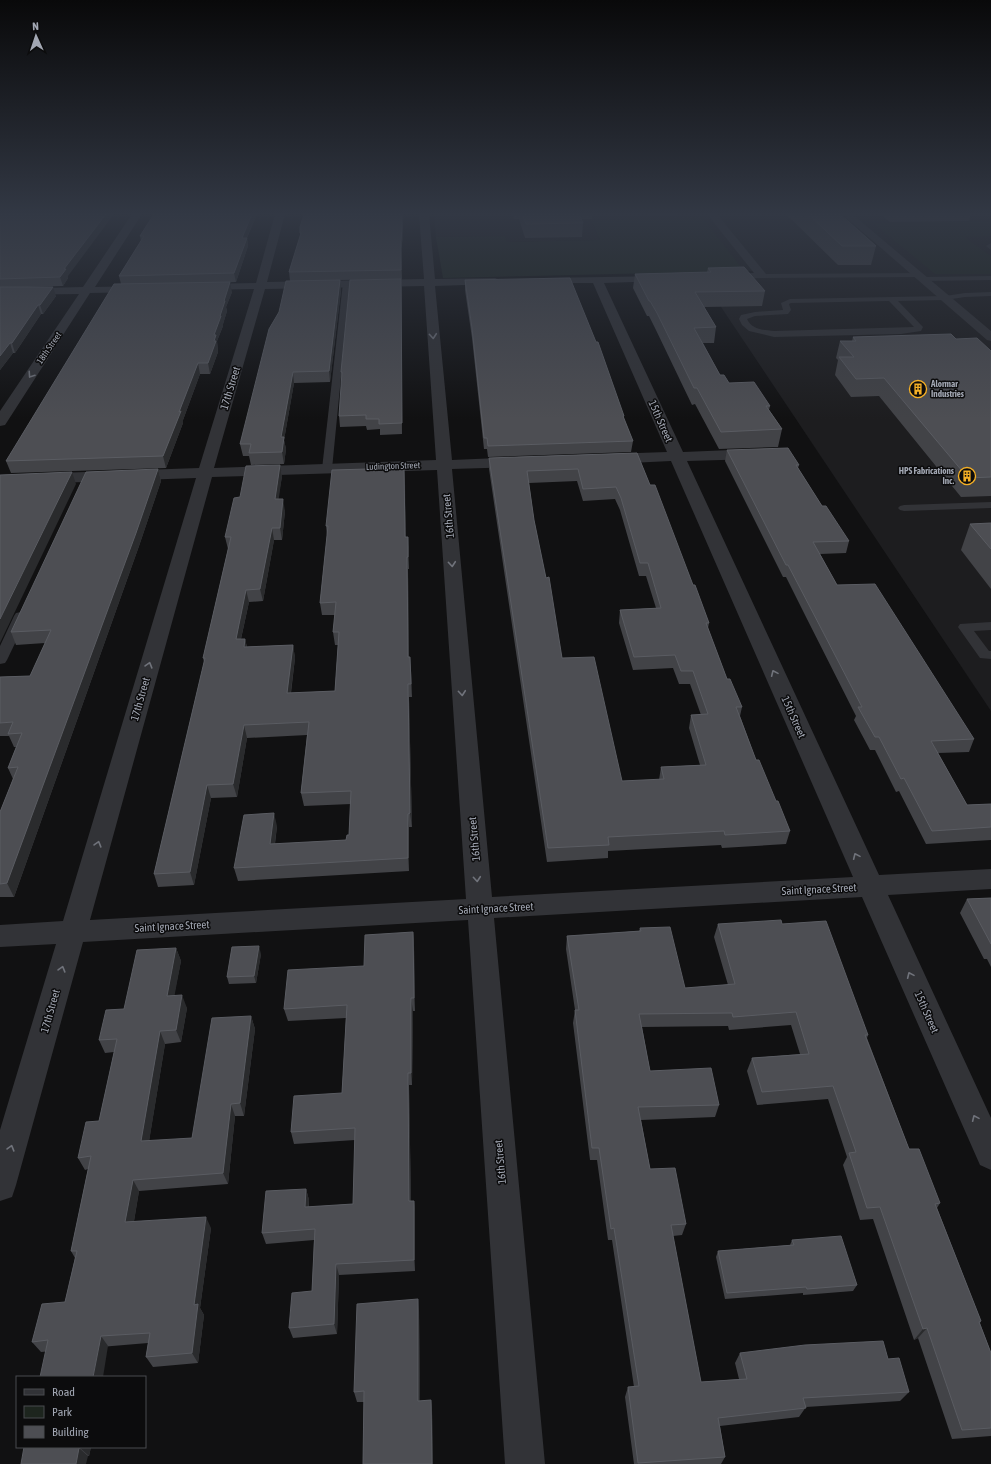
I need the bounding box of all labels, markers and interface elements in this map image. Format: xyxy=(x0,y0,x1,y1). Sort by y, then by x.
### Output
north arrow xyxy=(16,16,56,56)
text: N xyxy=(32,20,39,32)
street label: 18th Street xyxy=(35,330,64,366)
one-way arrow xyxy=(429,333,438,339)
street label: 17th Street xyxy=(218,365,242,411)
one-way arrow xyxy=(28,371,36,378)
building icon: Alormar Industries xyxy=(908,379,928,399)
place label: Alormar Industries xyxy=(930,379,965,399)
street label: 15th Street xyxy=(646,398,676,444)
street label: Ludington Street xyxy=(366,460,421,472)
place label: HPS Fabrications Inc. xyxy=(899,466,955,486)
building icon: HPS Fabrications Inc. xyxy=(957,466,977,486)
street label: 16th Street xyxy=(440,493,456,539)
one-way arrow xyxy=(447,561,456,567)
one-way arrow xyxy=(144,662,153,669)
one-way arrow xyxy=(771,670,779,678)
street label: 17th Street xyxy=(128,676,152,722)
one-way arrow xyxy=(457,690,466,696)
street label: 15th Street xyxy=(779,694,809,740)
street label: 16th Street xyxy=(466,816,482,862)
one-way arrow xyxy=(93,841,102,848)
one-way arrow xyxy=(853,853,861,860)
one-way arrow xyxy=(472,876,481,882)
street label: Saint Ignace Street xyxy=(781,881,857,897)
street label: Saint Ignace Street xyxy=(458,900,534,916)
street label: Saint Ignace Street xyxy=(134,918,210,934)
one-way arrow xyxy=(57,966,66,973)
one-way arrow xyxy=(906,971,914,978)
street label: 17th Street xyxy=(38,988,62,1034)
street label: 15th Street xyxy=(912,989,942,1035)
one-way arrow xyxy=(972,1115,980,1123)
street label: 16th Street xyxy=(492,1139,508,1185)
one-way arrow xyxy=(6,1144,15,1151)
legend xyxy=(16,1376,146,1448)
text: Road xyxy=(52,1385,75,1399)
text: Park xyxy=(52,1405,73,1419)
text: Building xyxy=(52,1425,90,1439)

